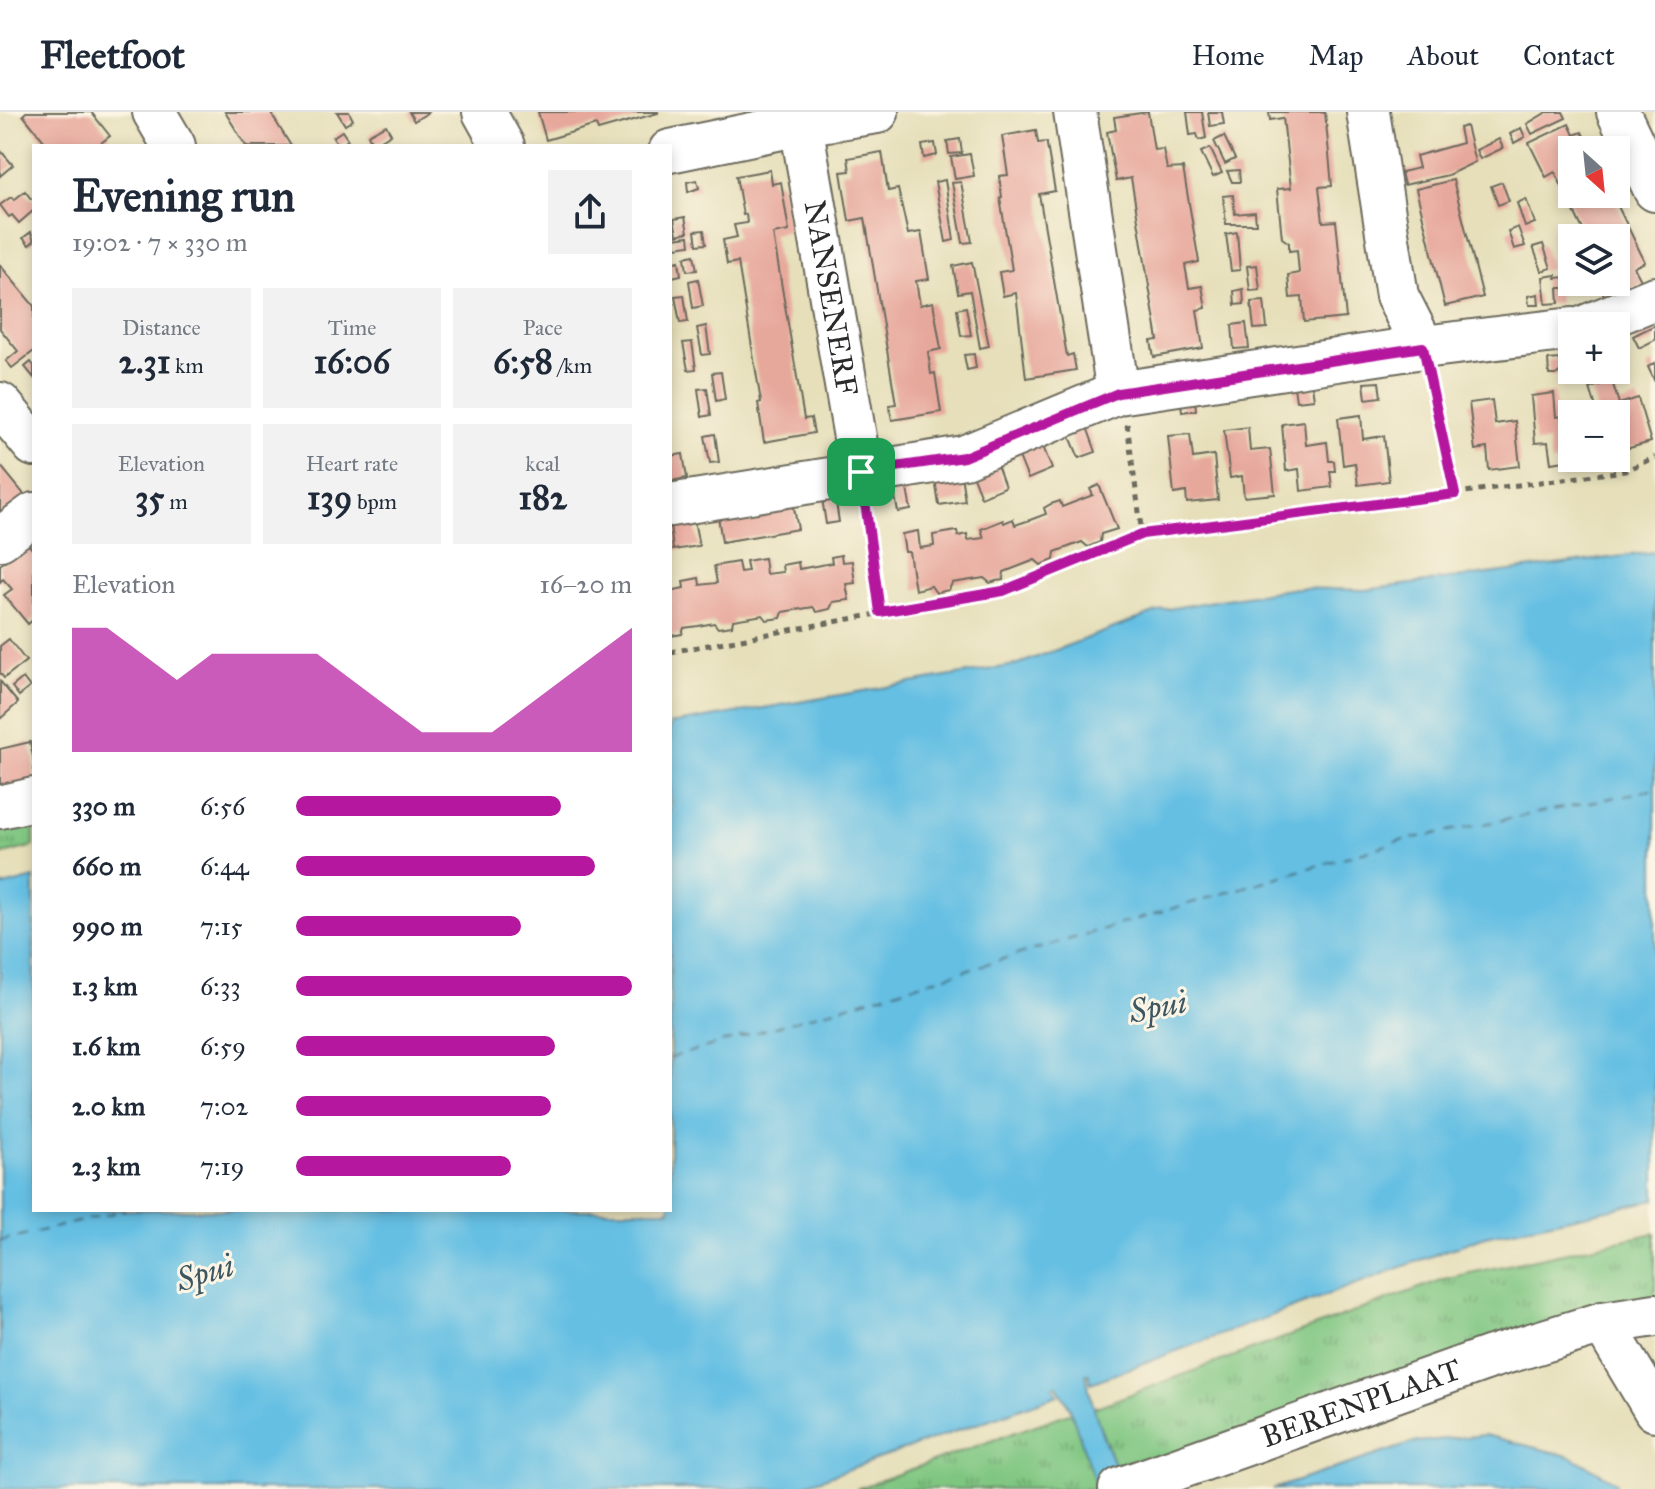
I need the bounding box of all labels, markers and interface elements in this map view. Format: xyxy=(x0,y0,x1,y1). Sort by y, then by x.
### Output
text: Fleetfoot xyxy=(40,32,185,78)
text: Home xyxy=(1192,38,1265,73)
text: Map xyxy=(1309,38,1363,73)
text: About xyxy=(1407,38,1479,73)
text: Contact xyxy=(1523,38,1615,73)
north arrow xyxy=(1558,136,1630,208)
map controls xyxy=(1558,136,1630,472)
text: Evening run xyxy=(72,169,295,223)
button: share xyxy=(548,170,632,254)
street label: NANSENERF xyxy=(797,198,866,399)
button: layers xyxy=(1558,224,1630,296)
text: 19:02 · 7 × 330 m xyxy=(72,226,248,258)
button: + xyxy=(1558,312,1630,384)
text: Distance xyxy=(122,314,201,341)
text: Time xyxy=(328,314,376,341)
text: Pace xyxy=(523,314,563,341)
text: 2.31 xyxy=(119,341,170,382)
text: 16:06 xyxy=(314,341,390,382)
text: 6:58 xyxy=(493,341,553,382)
text: km xyxy=(170,352,204,379)
text: /km xyxy=(553,352,592,379)
button: − xyxy=(1558,400,1630,472)
pin xyxy=(827,438,895,506)
text: Elevation xyxy=(118,450,205,477)
text: Heart rate xyxy=(306,450,398,477)
text: kcal xyxy=(525,450,560,477)
icon: arrive xyxy=(839,450,883,494)
text: 35 xyxy=(135,477,164,518)
text: 139 xyxy=(307,477,352,518)
text: 182 xyxy=(519,477,567,518)
text: m xyxy=(164,488,188,515)
text: bpm xyxy=(352,488,397,515)
text: Elevation xyxy=(72,568,175,600)
text: 16–20 m xyxy=(539,568,632,600)
text: 330 m xyxy=(72,790,135,822)
text: 6:56 xyxy=(200,790,245,822)
text: 660 m xyxy=(72,850,141,882)
text: 6:44 xyxy=(200,850,249,882)
text: 990 m xyxy=(72,910,143,942)
text: 7:15 xyxy=(200,910,243,942)
text: 1.3 km xyxy=(72,970,138,1002)
text: 6:33 xyxy=(200,970,241,1002)
water label: Spui xyxy=(1125,982,1190,1032)
text: 1.6 km xyxy=(72,1030,141,1062)
text: 6:59 xyxy=(200,1030,246,1062)
text: 2.0 km xyxy=(72,1090,145,1122)
text: 7:02 xyxy=(200,1090,248,1122)
text: 2.3 km xyxy=(72,1150,141,1182)
text: 7:19 xyxy=(200,1150,244,1182)
water label: Spui xyxy=(171,1246,238,1300)
street label: BERENPLAAT xyxy=(1256,1351,1466,1455)

